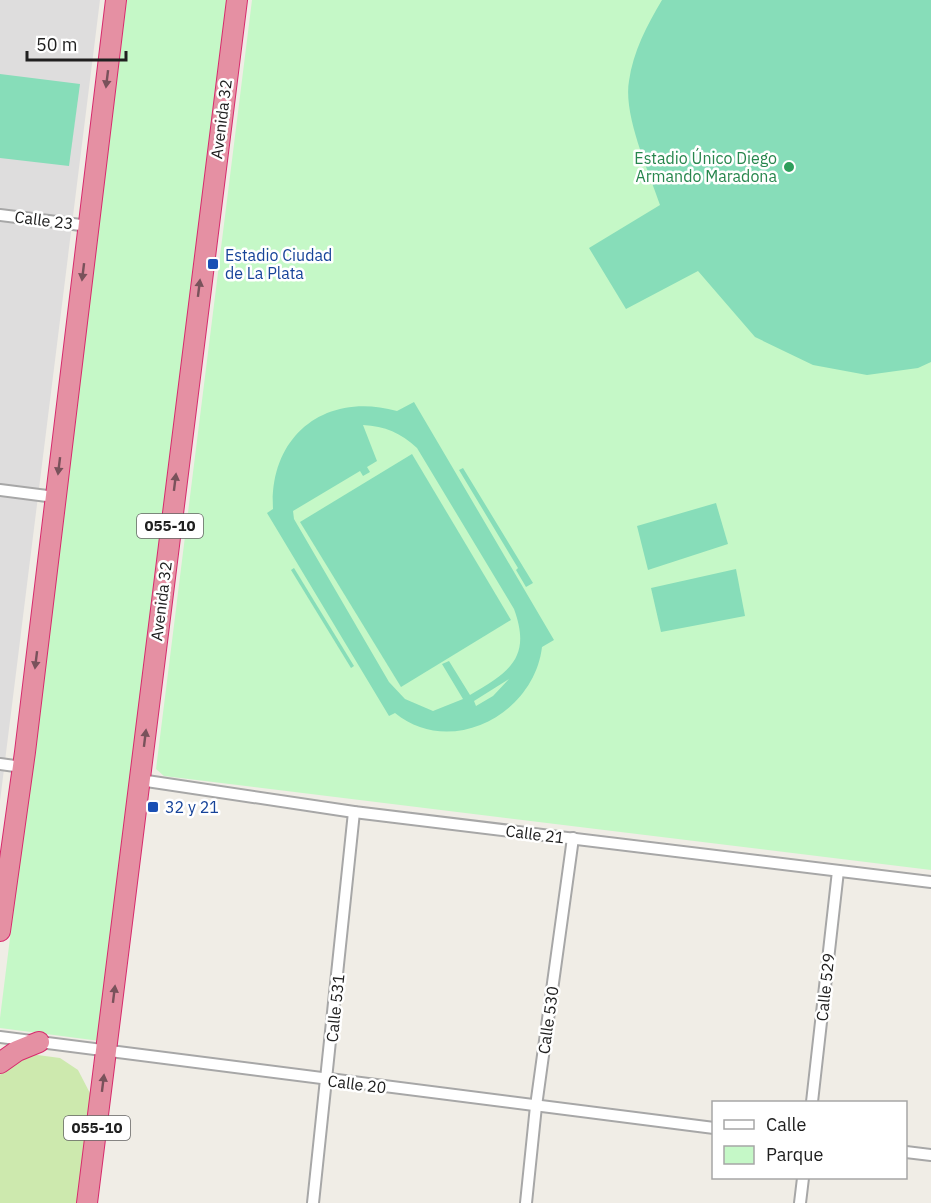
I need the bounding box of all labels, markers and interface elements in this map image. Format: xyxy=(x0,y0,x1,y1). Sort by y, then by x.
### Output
scale bar xyxy=(27,24,126,62)
text: 50 m xyxy=(36,33,78,56)
one-way arrow xyxy=(102,69,111,88)
street label: Avenida 32 xyxy=(206,78,236,160)
place label: Estadio Único Diego Armando Maradona xyxy=(634,147,777,186)
marker: Estadio Único Diego Armando Maradona xyxy=(782,160,796,174)
street label: Calle 23 xyxy=(14,206,74,234)
place label: Estadio Ciudad de La Plata xyxy=(225,245,332,283)
marker: Estadio Ciudad de La Plata xyxy=(206,257,220,271)
one-way arrow xyxy=(78,263,88,282)
one-way arrow xyxy=(195,279,204,298)
one-way arrow xyxy=(54,457,64,476)
one-way arrow xyxy=(171,472,180,491)
road number: 055-10 xyxy=(137,514,203,538)
street label: Avenida 32 xyxy=(146,560,176,642)
one-way arrow xyxy=(31,650,40,669)
one-way arrow xyxy=(141,729,150,748)
place label: 32 y 21 xyxy=(165,797,219,817)
marker: 32 y 21 xyxy=(146,800,160,814)
street label: Calle 21 xyxy=(505,820,565,848)
street label: Calle 529 xyxy=(811,952,839,1022)
street label: Calle 531 xyxy=(321,973,349,1043)
one-way arrow xyxy=(109,985,119,1004)
street label: Calle 530 xyxy=(533,985,563,1055)
street label: Calle 20 xyxy=(327,1070,387,1098)
one-way arrow xyxy=(98,1073,107,1092)
legend xyxy=(712,1101,907,1179)
text: Calle xyxy=(766,1113,806,1136)
road number: 055-10 xyxy=(64,1116,130,1140)
text: Parque xyxy=(766,1143,824,1166)

